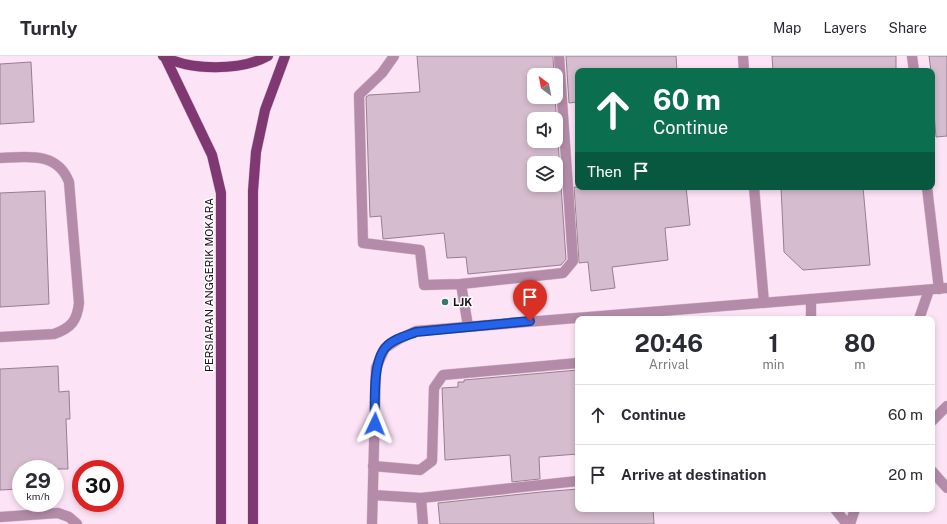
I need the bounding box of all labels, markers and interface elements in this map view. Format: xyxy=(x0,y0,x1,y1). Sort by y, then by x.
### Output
text: Turnly xyxy=(20,17,77,39)
text: Map xyxy=(773,20,801,36)
text: Layers xyxy=(823,20,867,36)
text: Share xyxy=(889,20,927,36)
north arrow xyxy=(527,68,563,104)
map controls xyxy=(527,68,563,192)
text: 60 m xyxy=(653,83,721,116)
icon: ahead xyxy=(587,84,639,136)
button: sound xyxy=(527,112,563,148)
text: Continue xyxy=(653,117,728,138)
button: layers xyxy=(527,156,563,192)
icon: arrive xyxy=(630,160,652,182)
text: Then xyxy=(587,163,622,180)
street label: PERSIARAN ANGGERIK MOKARA xyxy=(203,198,215,372)
pin xyxy=(513,280,547,321)
icon: arrive xyxy=(519,286,541,308)
place label: LJK xyxy=(453,296,472,308)
marker: LJK xyxy=(440,297,450,307)
text: 20:46 xyxy=(634,329,703,357)
text: 1 xyxy=(768,329,779,357)
text: 80 xyxy=(844,329,876,357)
text: Arrival xyxy=(649,357,689,372)
text: min xyxy=(763,357,785,372)
text: m xyxy=(854,357,865,372)
position arrow xyxy=(354,403,396,445)
icon: ahead xyxy=(587,404,609,426)
text: Continue xyxy=(621,406,686,423)
text: 60 m xyxy=(888,406,923,423)
speed limit sign: 30 xyxy=(72,460,124,512)
icon: arrive xyxy=(587,464,609,486)
text: Arrive at destination xyxy=(621,466,766,483)
text: 20 m xyxy=(888,466,923,483)
text: 29 xyxy=(25,469,51,493)
text: km/h xyxy=(26,490,50,502)

